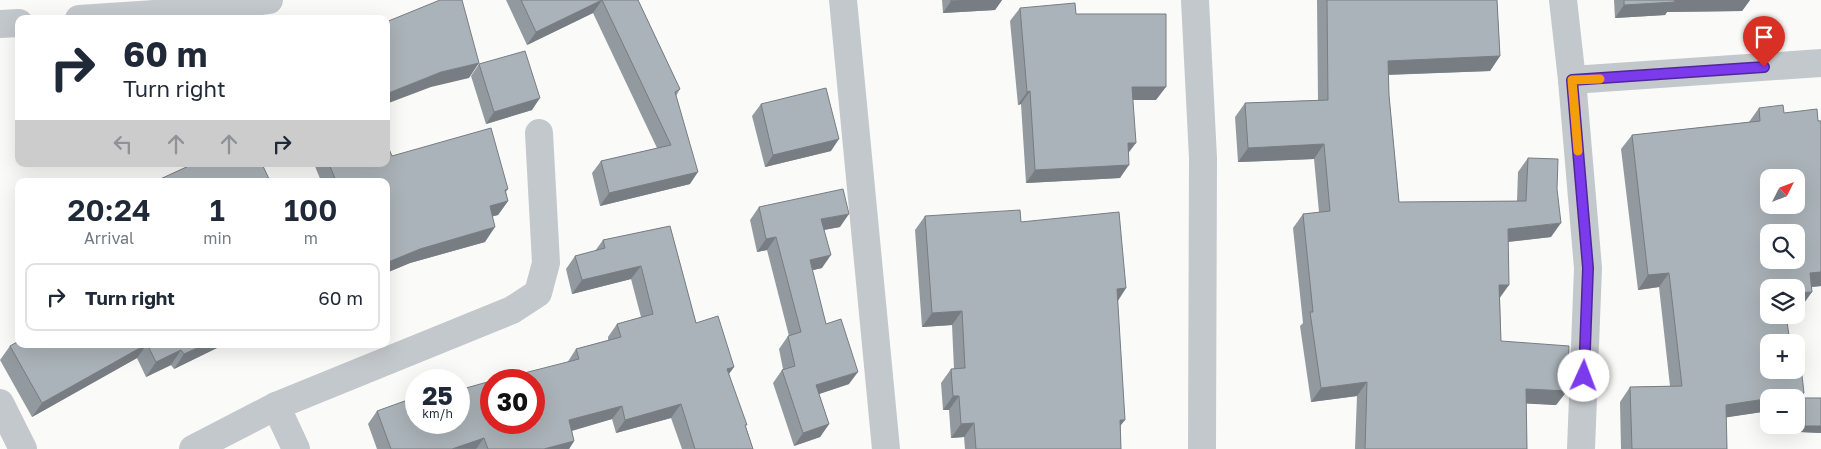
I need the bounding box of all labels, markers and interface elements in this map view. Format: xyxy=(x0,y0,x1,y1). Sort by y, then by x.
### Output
pin xyxy=(1743,16,1785,67)
icon: arrive xyxy=(1750,23,1778,51)
text: 60 m xyxy=(123,33,207,75)
icon: right xyxy=(40,35,105,100)
text: Turn right xyxy=(123,75,226,102)
icon: left xyxy=(109,130,137,158)
icon: ahead xyxy=(162,130,190,158)
icon: ahead xyxy=(215,130,243,158)
icon: right xyxy=(268,130,296,158)
north arrow xyxy=(1760,169,1805,214)
map controls xyxy=(1760,169,1805,434)
text: 20:24 xyxy=(67,192,151,228)
text: 1 xyxy=(210,192,225,228)
text: 100 xyxy=(284,192,337,228)
button: search xyxy=(1760,224,1805,269)
text: Arrival xyxy=(84,228,134,248)
text: min xyxy=(203,228,232,248)
text: m xyxy=(304,228,318,248)
button: layers xyxy=(1760,279,1805,324)
icon: right xyxy=(42,283,70,311)
text: Turn right xyxy=(85,286,175,309)
text: 60 m xyxy=(318,286,363,309)
button: + xyxy=(1760,334,1805,379)
position arrow xyxy=(1557,349,1609,401)
speed limit sign: 30 xyxy=(480,369,545,434)
text: 25 xyxy=(422,380,453,411)
button: − xyxy=(1760,389,1805,434)
text: km/h xyxy=(422,406,453,421)

